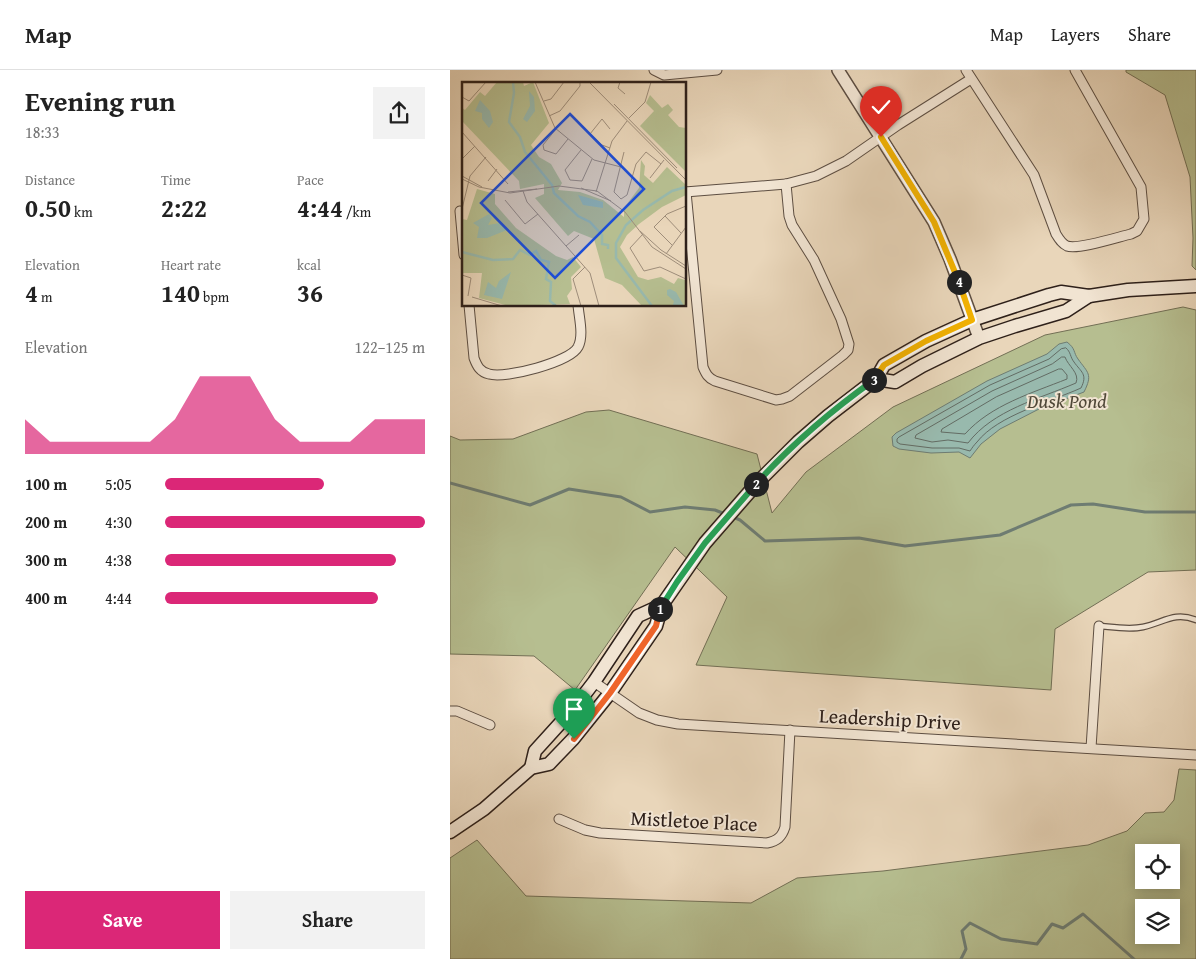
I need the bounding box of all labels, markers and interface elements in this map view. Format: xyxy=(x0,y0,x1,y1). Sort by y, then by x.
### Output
text: Map xyxy=(25,17,72,52)
text: Map xyxy=(990,21,1023,48)
text: Layers xyxy=(1051,21,1100,48)
text: Share xyxy=(1128,21,1171,48)
text: Evening run xyxy=(25,80,176,121)
inset map xyxy=(462,82,686,306)
pin xyxy=(860,86,902,137)
button: share xyxy=(373,87,425,139)
icon: check xyxy=(867,93,895,121)
text: 18:33 xyxy=(25,120,60,144)
text: Distance xyxy=(25,170,75,190)
text: Time xyxy=(161,170,191,190)
text: Pace xyxy=(297,170,324,190)
text: 0.50 xyxy=(25,190,71,226)
text: 2:22 xyxy=(161,190,207,226)
text: 4:44 xyxy=(297,190,343,226)
text: km xyxy=(71,202,93,222)
text: /km xyxy=(343,202,371,222)
text: Elevation xyxy=(25,255,80,275)
text: Heart rate xyxy=(161,255,221,275)
text: kcal xyxy=(297,255,321,275)
pin: 4 xyxy=(946,270,972,294)
text: 4 xyxy=(956,272,963,292)
text: 4 xyxy=(25,275,38,311)
text: 140 xyxy=(161,275,200,311)
text: 36 xyxy=(297,275,323,311)
text: m xyxy=(38,287,52,307)
text: bpm xyxy=(200,287,229,307)
text: Elevation xyxy=(25,335,88,359)
text: 122–125 m xyxy=(355,335,425,359)
pin: 3 xyxy=(862,368,886,392)
text: 3 xyxy=(871,370,878,390)
park label: Dusk Pond xyxy=(1026,386,1107,415)
text: 100 m xyxy=(25,472,67,496)
text: 5:05 xyxy=(105,472,132,496)
pin: 2 xyxy=(744,472,768,496)
text: 2 xyxy=(753,474,760,494)
text: 200 m xyxy=(25,510,67,534)
text: 4:30 xyxy=(105,510,132,534)
text: 300 m xyxy=(25,548,67,572)
text: 4:38 xyxy=(105,548,132,572)
text: 400 m xyxy=(25,586,67,610)
text: 4:44 xyxy=(105,586,132,610)
pin: 1 xyxy=(648,596,672,622)
text: 1 xyxy=(657,599,664,619)
pin xyxy=(553,688,595,739)
icon: arrive xyxy=(560,695,588,723)
street label: Leadership Drive xyxy=(818,700,962,737)
street label: Mistletoe Place xyxy=(630,803,758,838)
map controls xyxy=(1135,844,1180,944)
button: locate xyxy=(1135,844,1180,889)
button: Save xyxy=(25,891,220,949)
button: Share xyxy=(230,891,425,949)
button: layers xyxy=(1135,899,1180,944)

